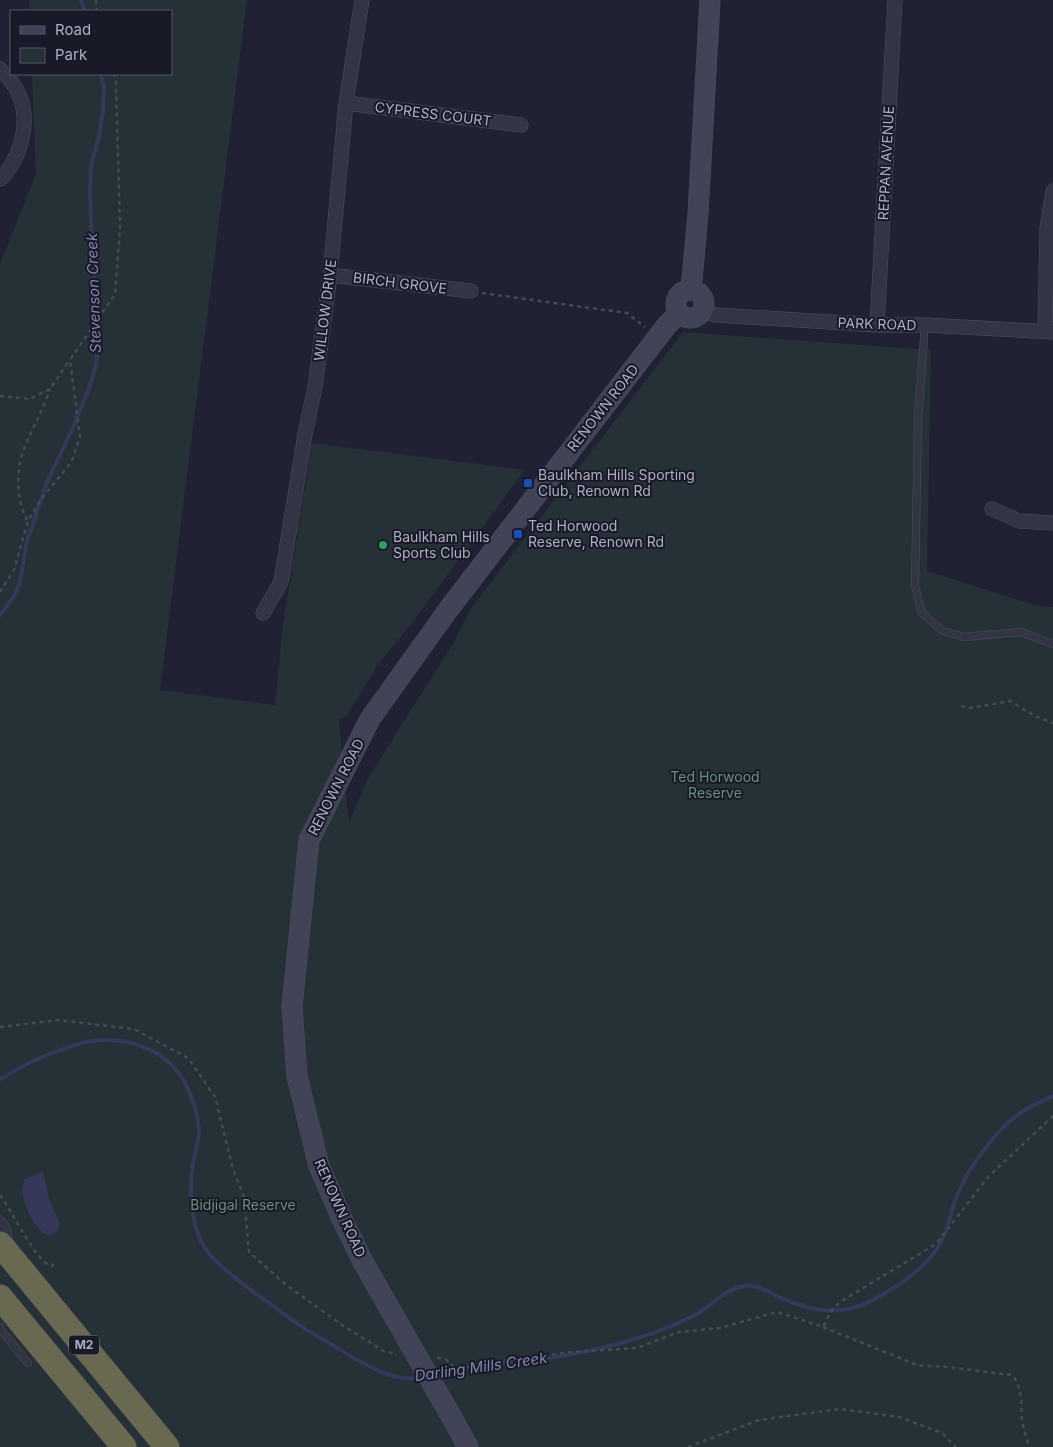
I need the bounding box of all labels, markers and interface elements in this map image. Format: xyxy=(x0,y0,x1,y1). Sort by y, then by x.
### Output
legend xyxy=(10,10,172,75)
text: Road xyxy=(55,20,91,39)
text: Park xyxy=(55,45,88,64)
street label: CYPRESS COURT xyxy=(374,98,492,129)
street label: REPPAN AVENUE xyxy=(874,105,897,221)
water label: Stevenson Creek xyxy=(82,232,105,353)
street label: WILLOW DRIVE xyxy=(310,258,339,362)
street label: BIRCH GROVE xyxy=(352,268,448,297)
street label: PARK ROAD xyxy=(837,314,917,333)
street label: RENOWN ROAD xyxy=(563,361,642,455)
place label: Baulkham Hills Sporting Club, Renown Rd xyxy=(538,466,695,499)
marker: Baulkham Hills Sporting Club, Renown Rd xyxy=(522,477,534,489)
place label: Ted Horwood Reserve, Renown Rd xyxy=(528,517,664,550)
place label: Baulkham Hills Sports Club xyxy=(393,528,490,561)
marker: Ted Horwood Reserve, Renown Rd xyxy=(512,528,524,540)
marker: Baulkham Hills Sports Club xyxy=(377,539,389,551)
street label: RENOWN ROAD xyxy=(304,736,367,838)
park label: Ted Horwood Reserve xyxy=(670,768,760,801)
street label: RENOWN ROAD xyxy=(311,1156,370,1260)
park label: Bidjigal Reserve xyxy=(190,1196,296,1213)
road number: M2 xyxy=(69,1336,99,1354)
water label: Darling Mills Creek xyxy=(413,1348,549,1385)

